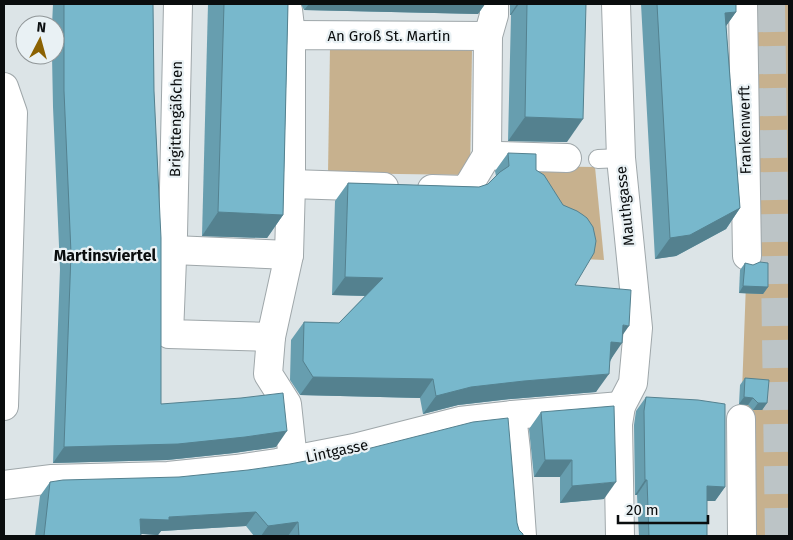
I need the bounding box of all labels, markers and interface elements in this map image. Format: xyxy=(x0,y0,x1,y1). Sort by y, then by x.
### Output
north arrow xyxy=(15,15,65,65)
text: N xyxy=(36,19,47,37)
street label: An Groß St. Martin xyxy=(327,27,451,45)
street label: Brigittengäßchen xyxy=(166,61,186,177)
street label: Frankenwerft xyxy=(735,85,755,175)
street label: Mauthgasse xyxy=(612,165,638,247)
district label: Martinsviertel xyxy=(54,246,157,265)
street label: Lintgasse xyxy=(304,436,370,466)
scale bar xyxy=(618,492,708,524)
text: 20 m xyxy=(626,501,659,519)

